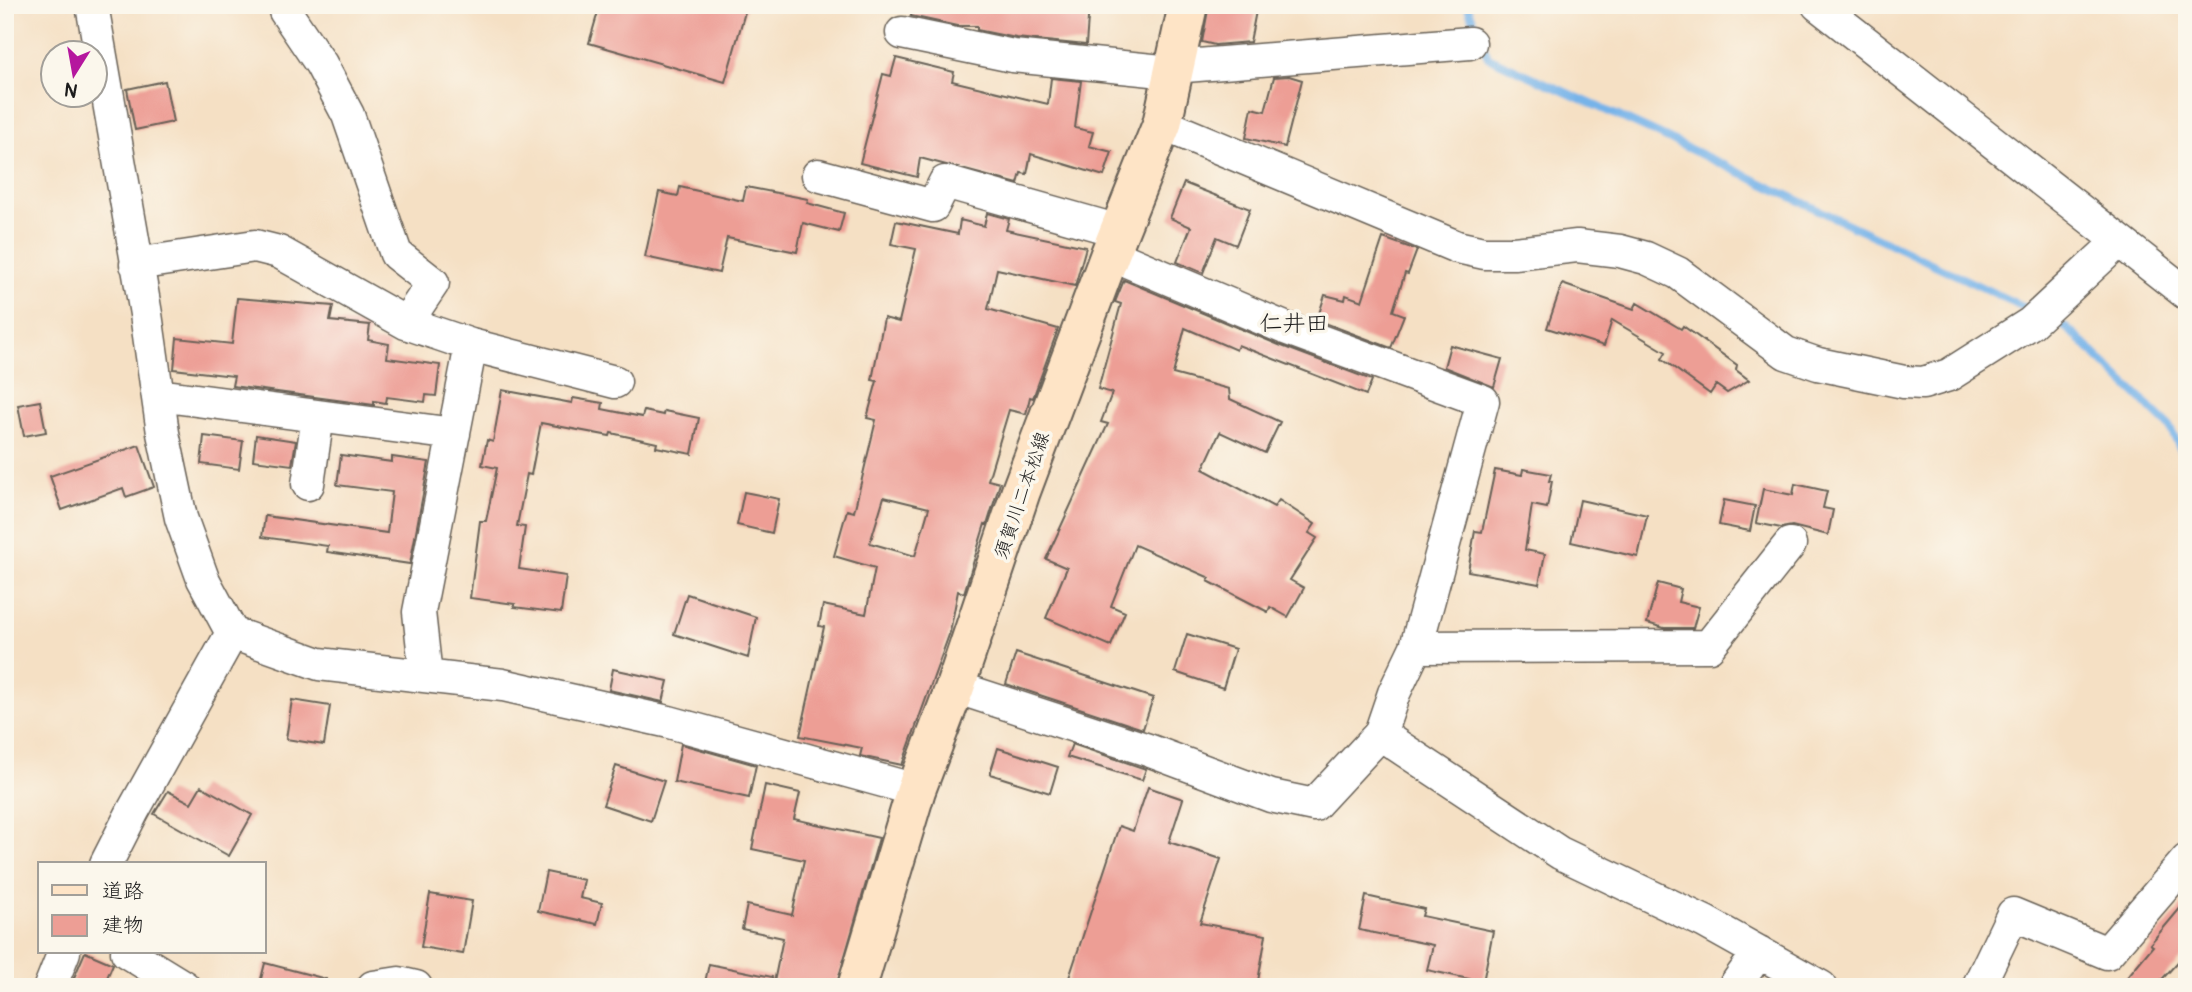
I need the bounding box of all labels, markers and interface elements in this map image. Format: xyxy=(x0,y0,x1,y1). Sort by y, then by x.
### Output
north arrow xyxy=(38,38,108,108)
text: N xyxy=(62,77,80,103)
district label: 仁井田 xyxy=(1260,309,1329,338)
street label: 須賀川二本松線 xyxy=(989,429,1055,562)
legend xyxy=(38,862,266,954)
text: 道路 xyxy=(102,878,144,905)
text: 建物 xyxy=(102,912,144,939)

